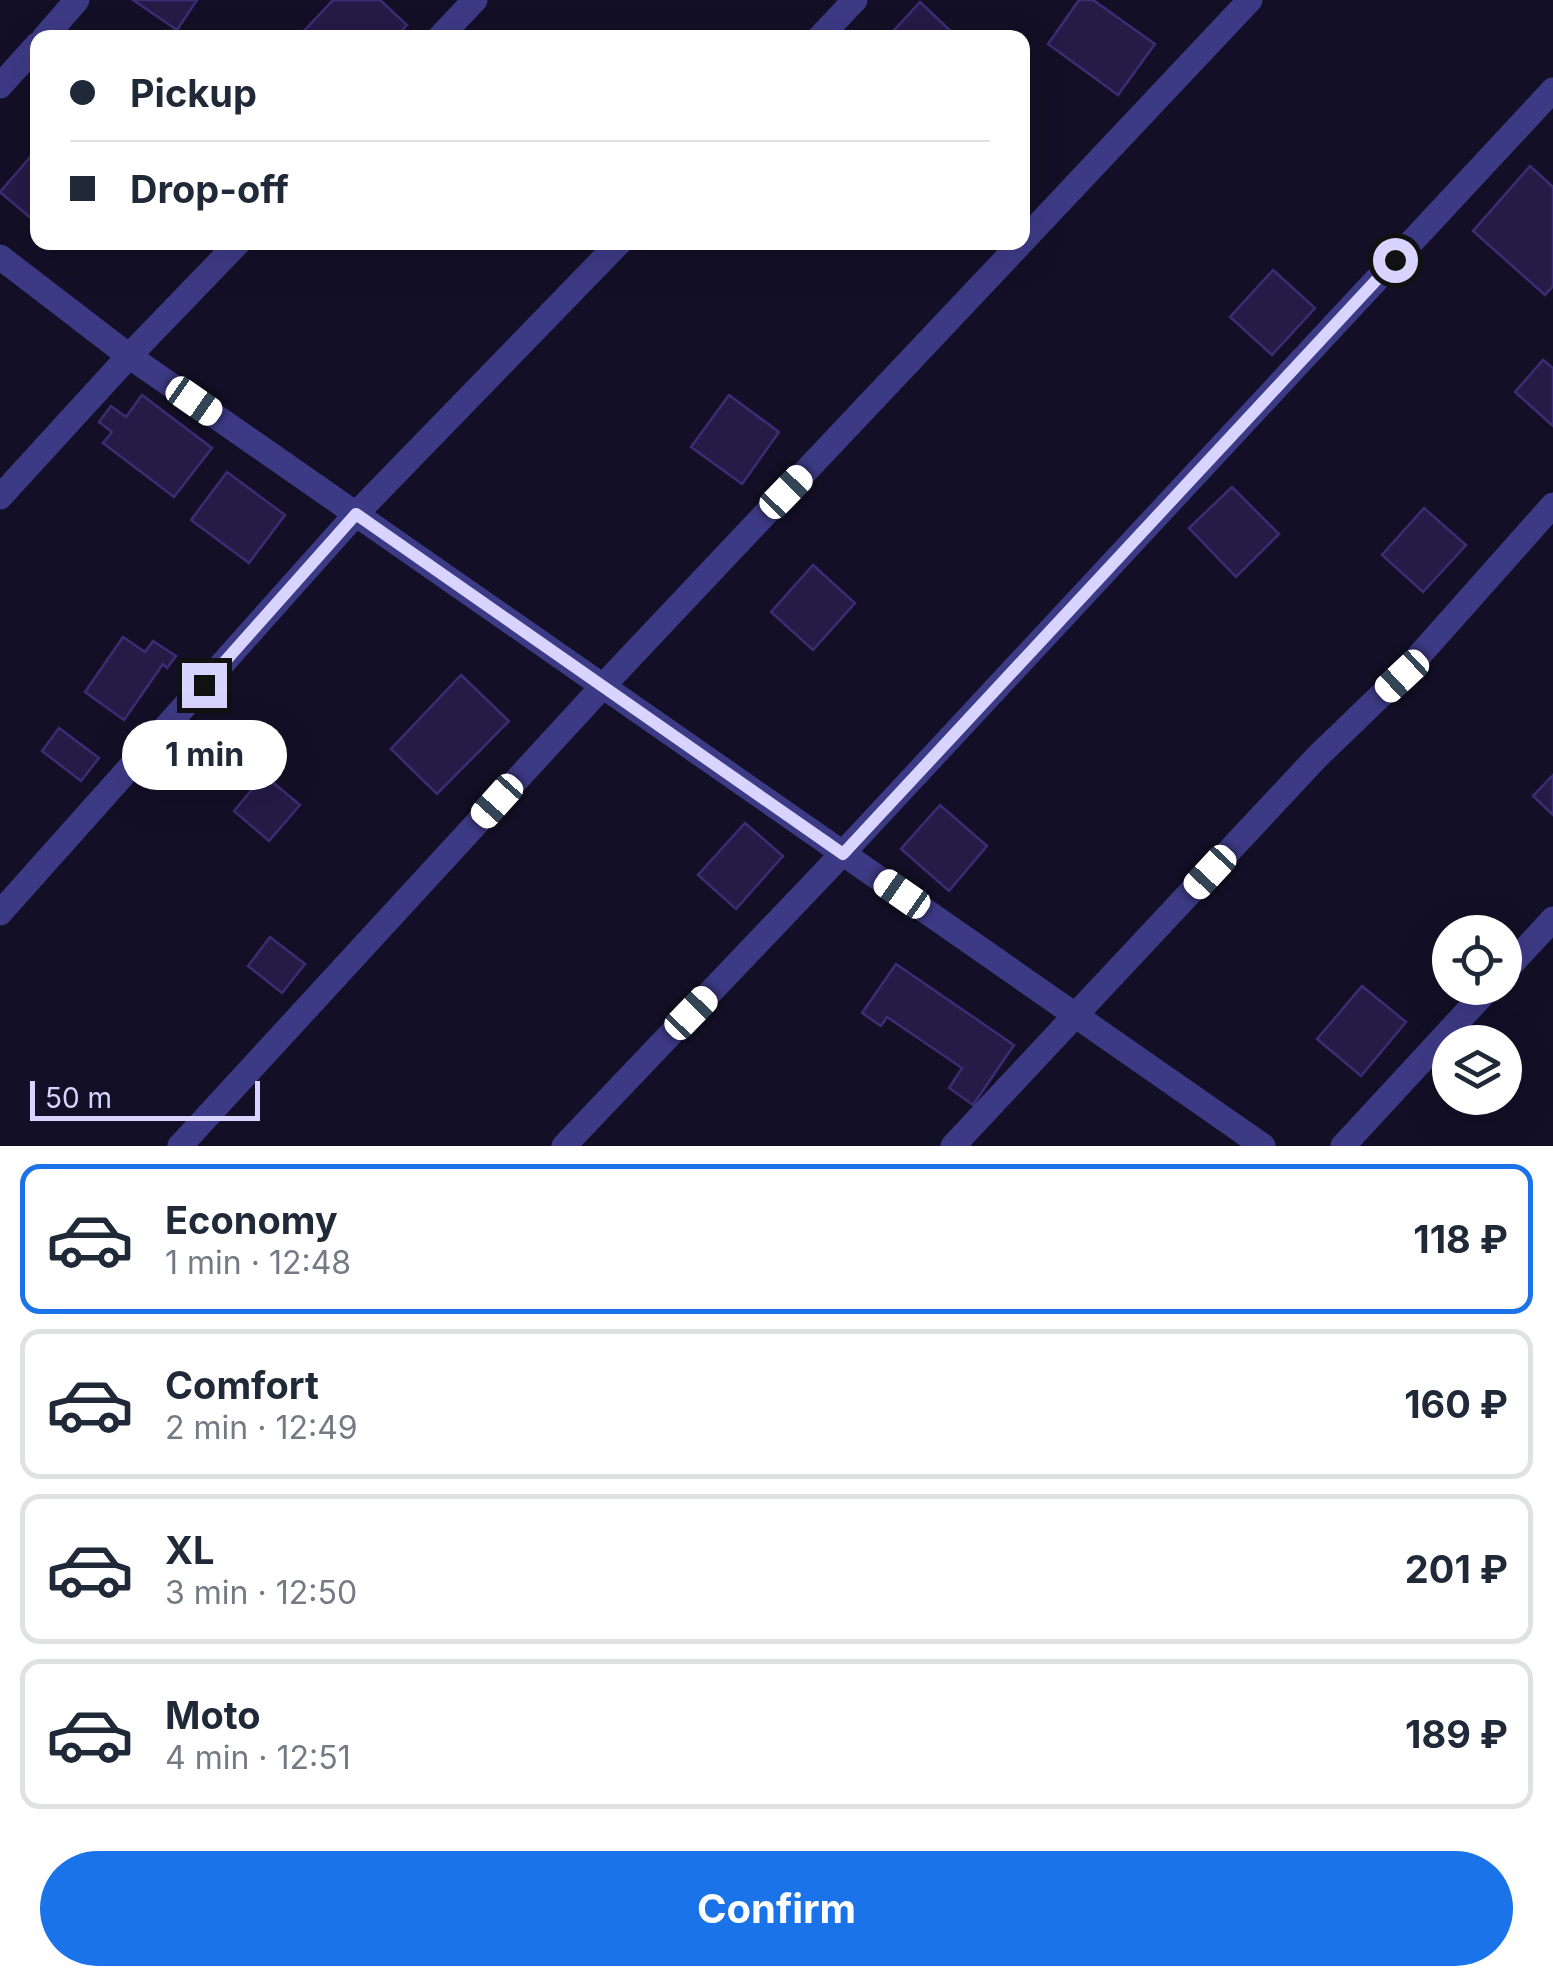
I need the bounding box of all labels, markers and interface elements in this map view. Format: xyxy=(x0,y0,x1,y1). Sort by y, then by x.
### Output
text: Pickup xyxy=(130,70,257,116)
text: Drop-off xyxy=(130,166,289,212)
route start xyxy=(1373,238,1418,283)
car xyxy=(161,372,227,430)
car xyxy=(754,460,818,524)
car xyxy=(1370,645,1434,707)
route end xyxy=(182,663,227,708)
callout: 1 min xyxy=(121,720,286,790)
text: 1 min xyxy=(165,735,244,774)
car xyxy=(466,769,528,833)
car xyxy=(1179,840,1241,904)
car xyxy=(869,865,935,923)
map controls xyxy=(1432,915,1522,1115)
button: locate xyxy=(1432,915,1522,1005)
car xyxy=(659,981,723,1045)
button: layers xyxy=(1432,1025,1522,1115)
scale bar xyxy=(30,1076,260,1120)
text: 50 m xyxy=(45,1081,112,1115)
icon: car xyxy=(45,1194,135,1284)
text: Economy xyxy=(165,1197,338,1243)
text: 118 ₽ xyxy=(1413,1216,1508,1262)
text: 1 min · 12:48 xyxy=(165,1243,351,1282)
icon: car xyxy=(45,1359,135,1449)
text: Comfort xyxy=(165,1362,319,1408)
text: 160 ₽ xyxy=(1404,1381,1508,1427)
text: 2 min · 12:49 xyxy=(165,1408,358,1447)
icon: car xyxy=(45,1524,135,1614)
text: XL xyxy=(165,1527,215,1573)
text: 201 ₽ xyxy=(1405,1546,1508,1592)
text: 3 min · 12:50 xyxy=(165,1573,357,1612)
icon: car xyxy=(45,1689,135,1779)
text: Moto xyxy=(165,1692,261,1738)
text: 189 ₽ xyxy=(1405,1711,1508,1757)
text: 4 min · 12:51 xyxy=(165,1738,351,1777)
button: Confirm xyxy=(40,1851,1513,1966)

